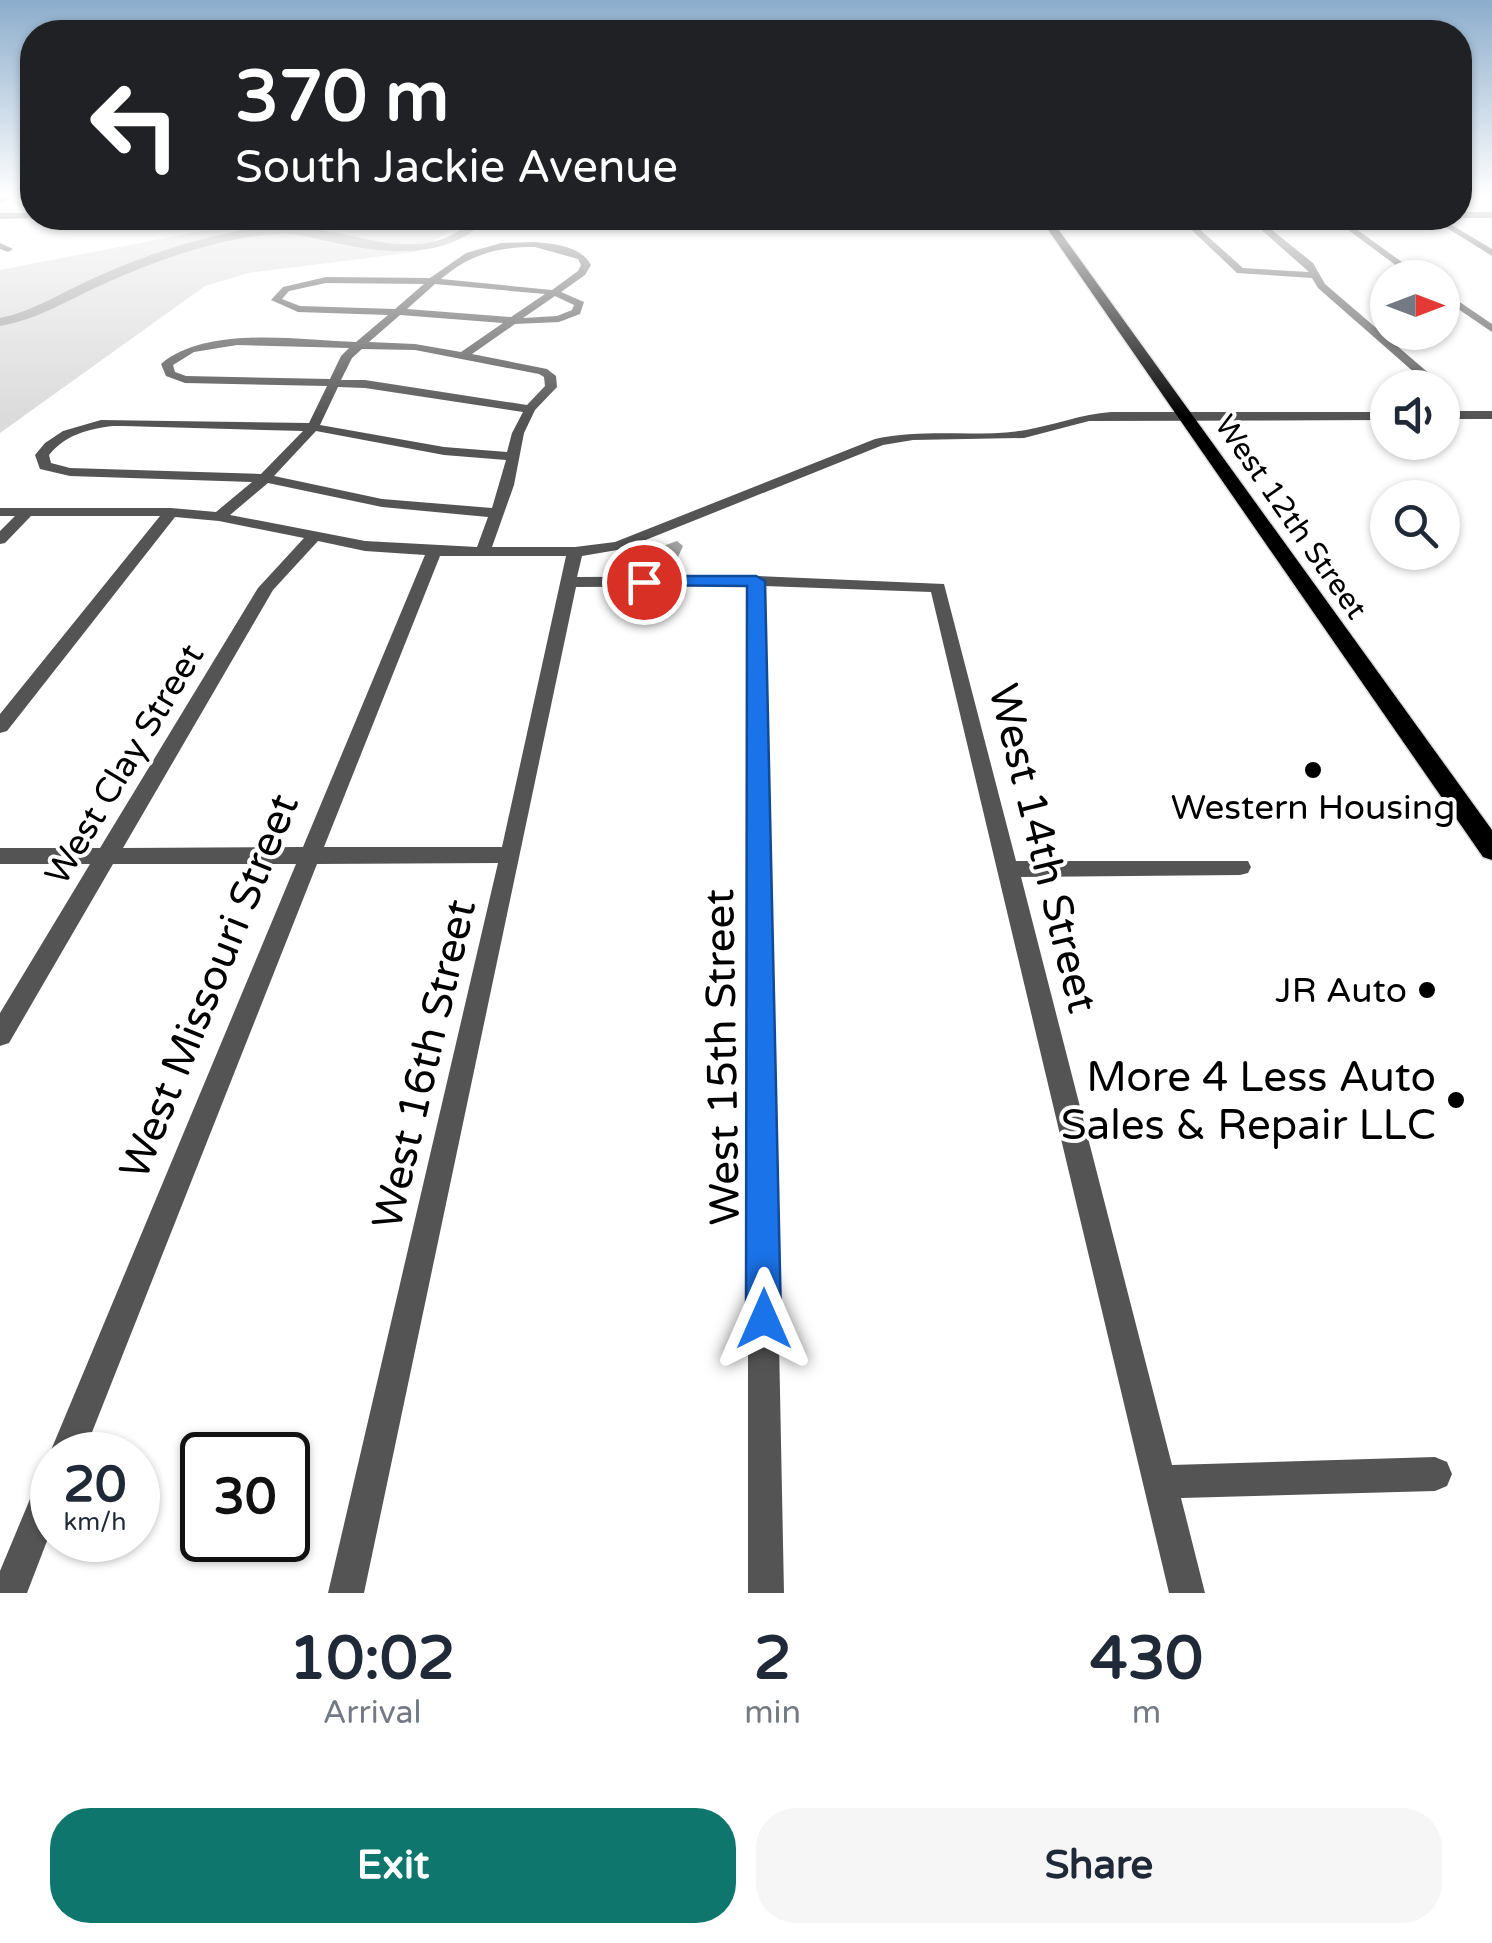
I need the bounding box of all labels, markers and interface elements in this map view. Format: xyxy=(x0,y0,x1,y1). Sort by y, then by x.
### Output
text: 370 m xyxy=(235,56,449,140)
icon: left xyxy=(70,60,200,190)
text: South Jackie Avenue xyxy=(235,141,678,195)
north arrow xyxy=(1370,260,1460,350)
map controls xyxy=(1370,260,1460,570)
button: sound xyxy=(1370,370,1460,460)
street label: West 12th Street xyxy=(1206,408,1375,626)
button: search xyxy=(1370,480,1460,570)
pin xyxy=(602,540,687,625)
icon: arrive xyxy=(617,555,672,610)
street label: West Clay Street xyxy=(37,637,213,892)
street label: West 14th Street xyxy=(977,679,1108,1018)
marker: Western Housing xyxy=(1302,759,1324,781)
street label: West Missouri Street xyxy=(109,787,310,1187)
place label: Western Housing xyxy=(1171,787,1455,829)
street label: West 15th Street xyxy=(694,888,751,1226)
street label: West 16th Street xyxy=(362,895,487,1234)
place label: JR Auto xyxy=(1275,970,1407,1012)
marker: JR Auto xyxy=(1416,979,1438,1001)
place label: More 4 Less Auto Sales & Repair LLC xyxy=(1061,1052,1436,1151)
marker: More 4 Less Auto Sales & Repair LLC xyxy=(1445,1089,1467,1111)
position arrow xyxy=(712,1267,816,1371)
speed limit sign: 30 xyxy=(180,1432,310,1562)
text: 20 xyxy=(64,1455,126,1515)
text: km/h xyxy=(64,1507,126,1537)
text: 10:02 xyxy=(289,1623,455,1695)
text: 2 xyxy=(754,1623,791,1695)
text: 430 xyxy=(1090,1623,1203,1695)
text: Arrival xyxy=(323,1694,422,1732)
text: min xyxy=(744,1694,801,1732)
text: m xyxy=(1132,1694,1161,1732)
button: Exit xyxy=(50,1808,736,1923)
button: Share xyxy=(756,1808,1442,1923)

